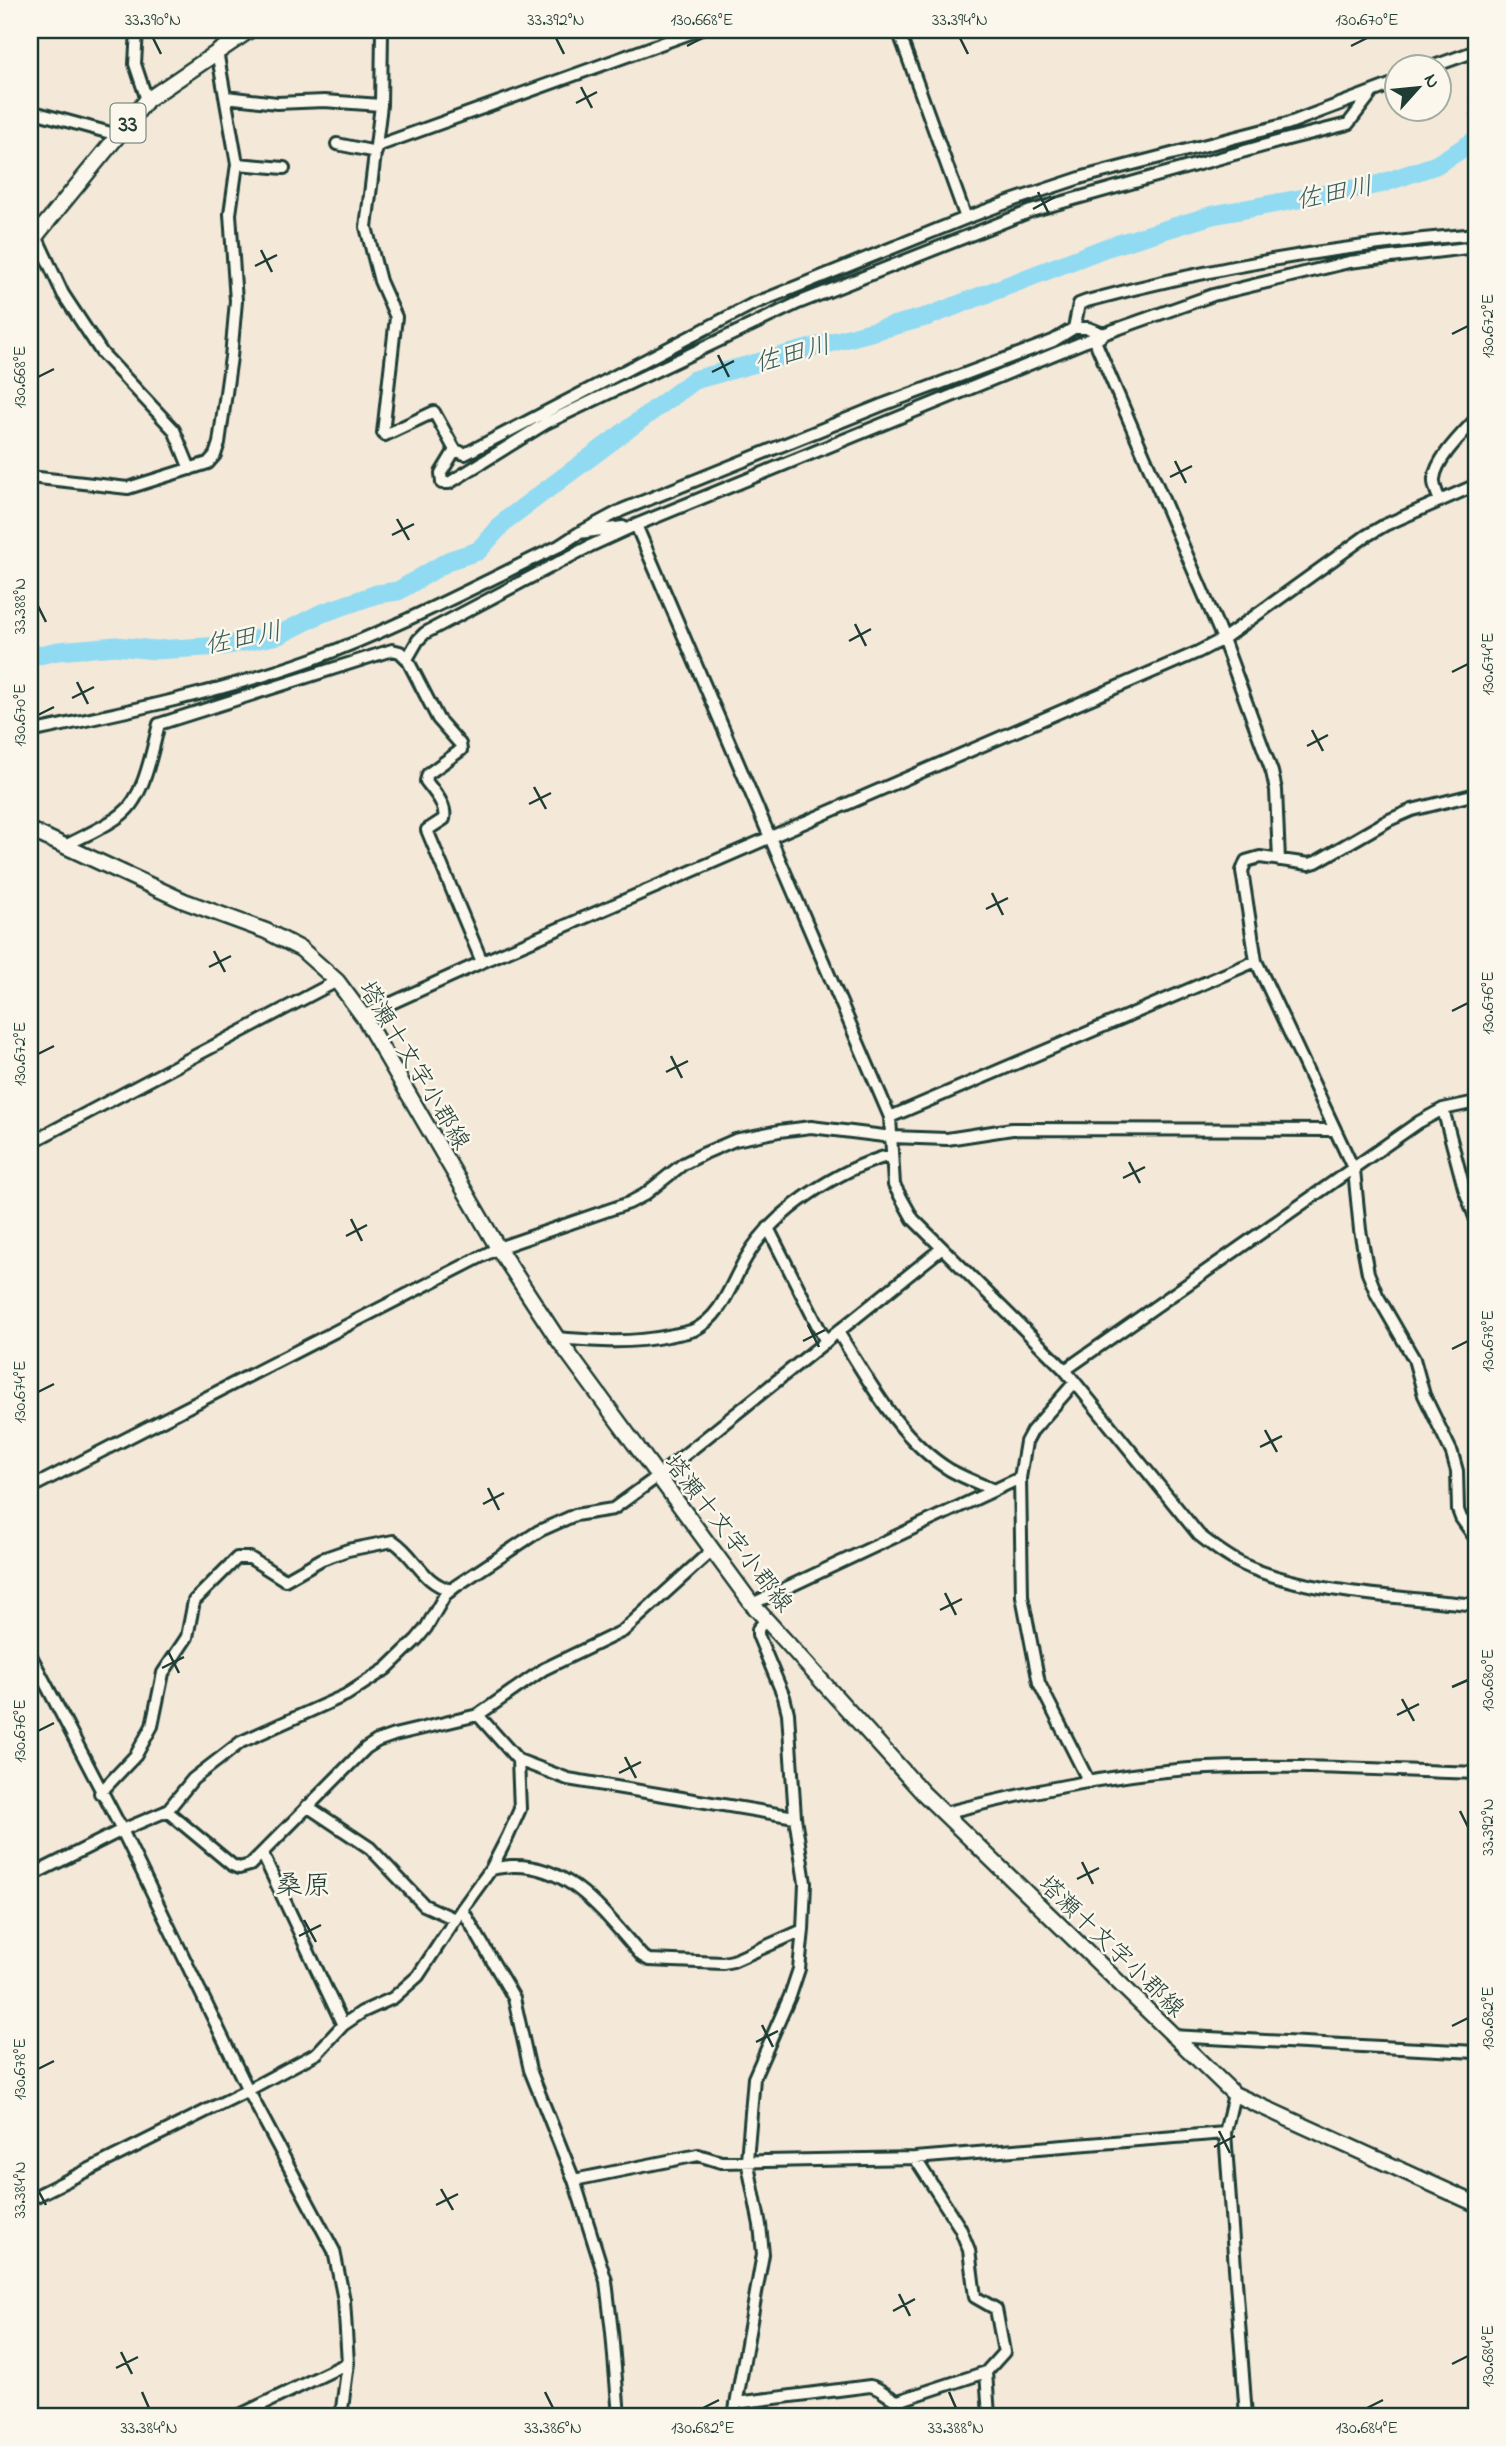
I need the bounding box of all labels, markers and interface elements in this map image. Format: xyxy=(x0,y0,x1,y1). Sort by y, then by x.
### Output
text: 33.390°N xyxy=(125,8,181,34)
text: 33.392°N xyxy=(527,8,585,34)
text: 130.668°E xyxy=(671,8,734,34)
text: 33.394°N xyxy=(932,8,988,34)
text: 130.670°E xyxy=(1335,8,1399,34)
north arrow xyxy=(1384,52,1454,122)
text: N xyxy=(1416,70,1446,93)
road number: 33 xyxy=(110,104,146,142)
water label: 佐田川 xyxy=(1293,169,1376,221)
text: 130.672°E xyxy=(1476,294,1502,358)
water label: 佐田川 xyxy=(750,327,835,384)
text: 130.668°E xyxy=(8,345,34,408)
text: 33.388°N xyxy=(8,578,34,634)
water label: 佐田川 xyxy=(202,614,285,666)
text: 130.674°E xyxy=(1476,632,1502,696)
text: 130.670°E xyxy=(8,683,34,747)
text: 130.676°E xyxy=(1476,971,1502,1035)
street label: 塔瀬十文字小郡線 xyxy=(348,975,477,1158)
text: 130.672°E xyxy=(8,1022,34,1086)
text: 130.678°E xyxy=(1476,1310,1502,1372)
text: 130.674°E xyxy=(8,1360,34,1424)
street label: 塔瀬十文字小郡線 xyxy=(654,1448,800,1621)
text: 130.680°E xyxy=(1476,1649,1502,1711)
text: 130.676°E xyxy=(8,1699,34,1763)
text: 33.392°N xyxy=(1476,1798,1502,1856)
district label: 桑原 xyxy=(275,1867,331,1908)
street label: 塔瀬十文字小郡線 xyxy=(1029,1869,1191,2027)
text: 130.682°E xyxy=(1476,1986,1502,2050)
text: 130.678°E xyxy=(8,2038,34,2100)
text: 33.384°N xyxy=(8,2161,34,2219)
text: 130.684°E xyxy=(1476,2325,1502,2387)
text: 33.384°N xyxy=(120,2416,178,2442)
text: 33.386°N xyxy=(524,2416,582,2442)
text: 130.682°E xyxy=(671,2416,735,2442)
text: 33.388°N xyxy=(928,2416,984,2442)
text: 130.684°E xyxy=(1336,2416,1398,2442)

